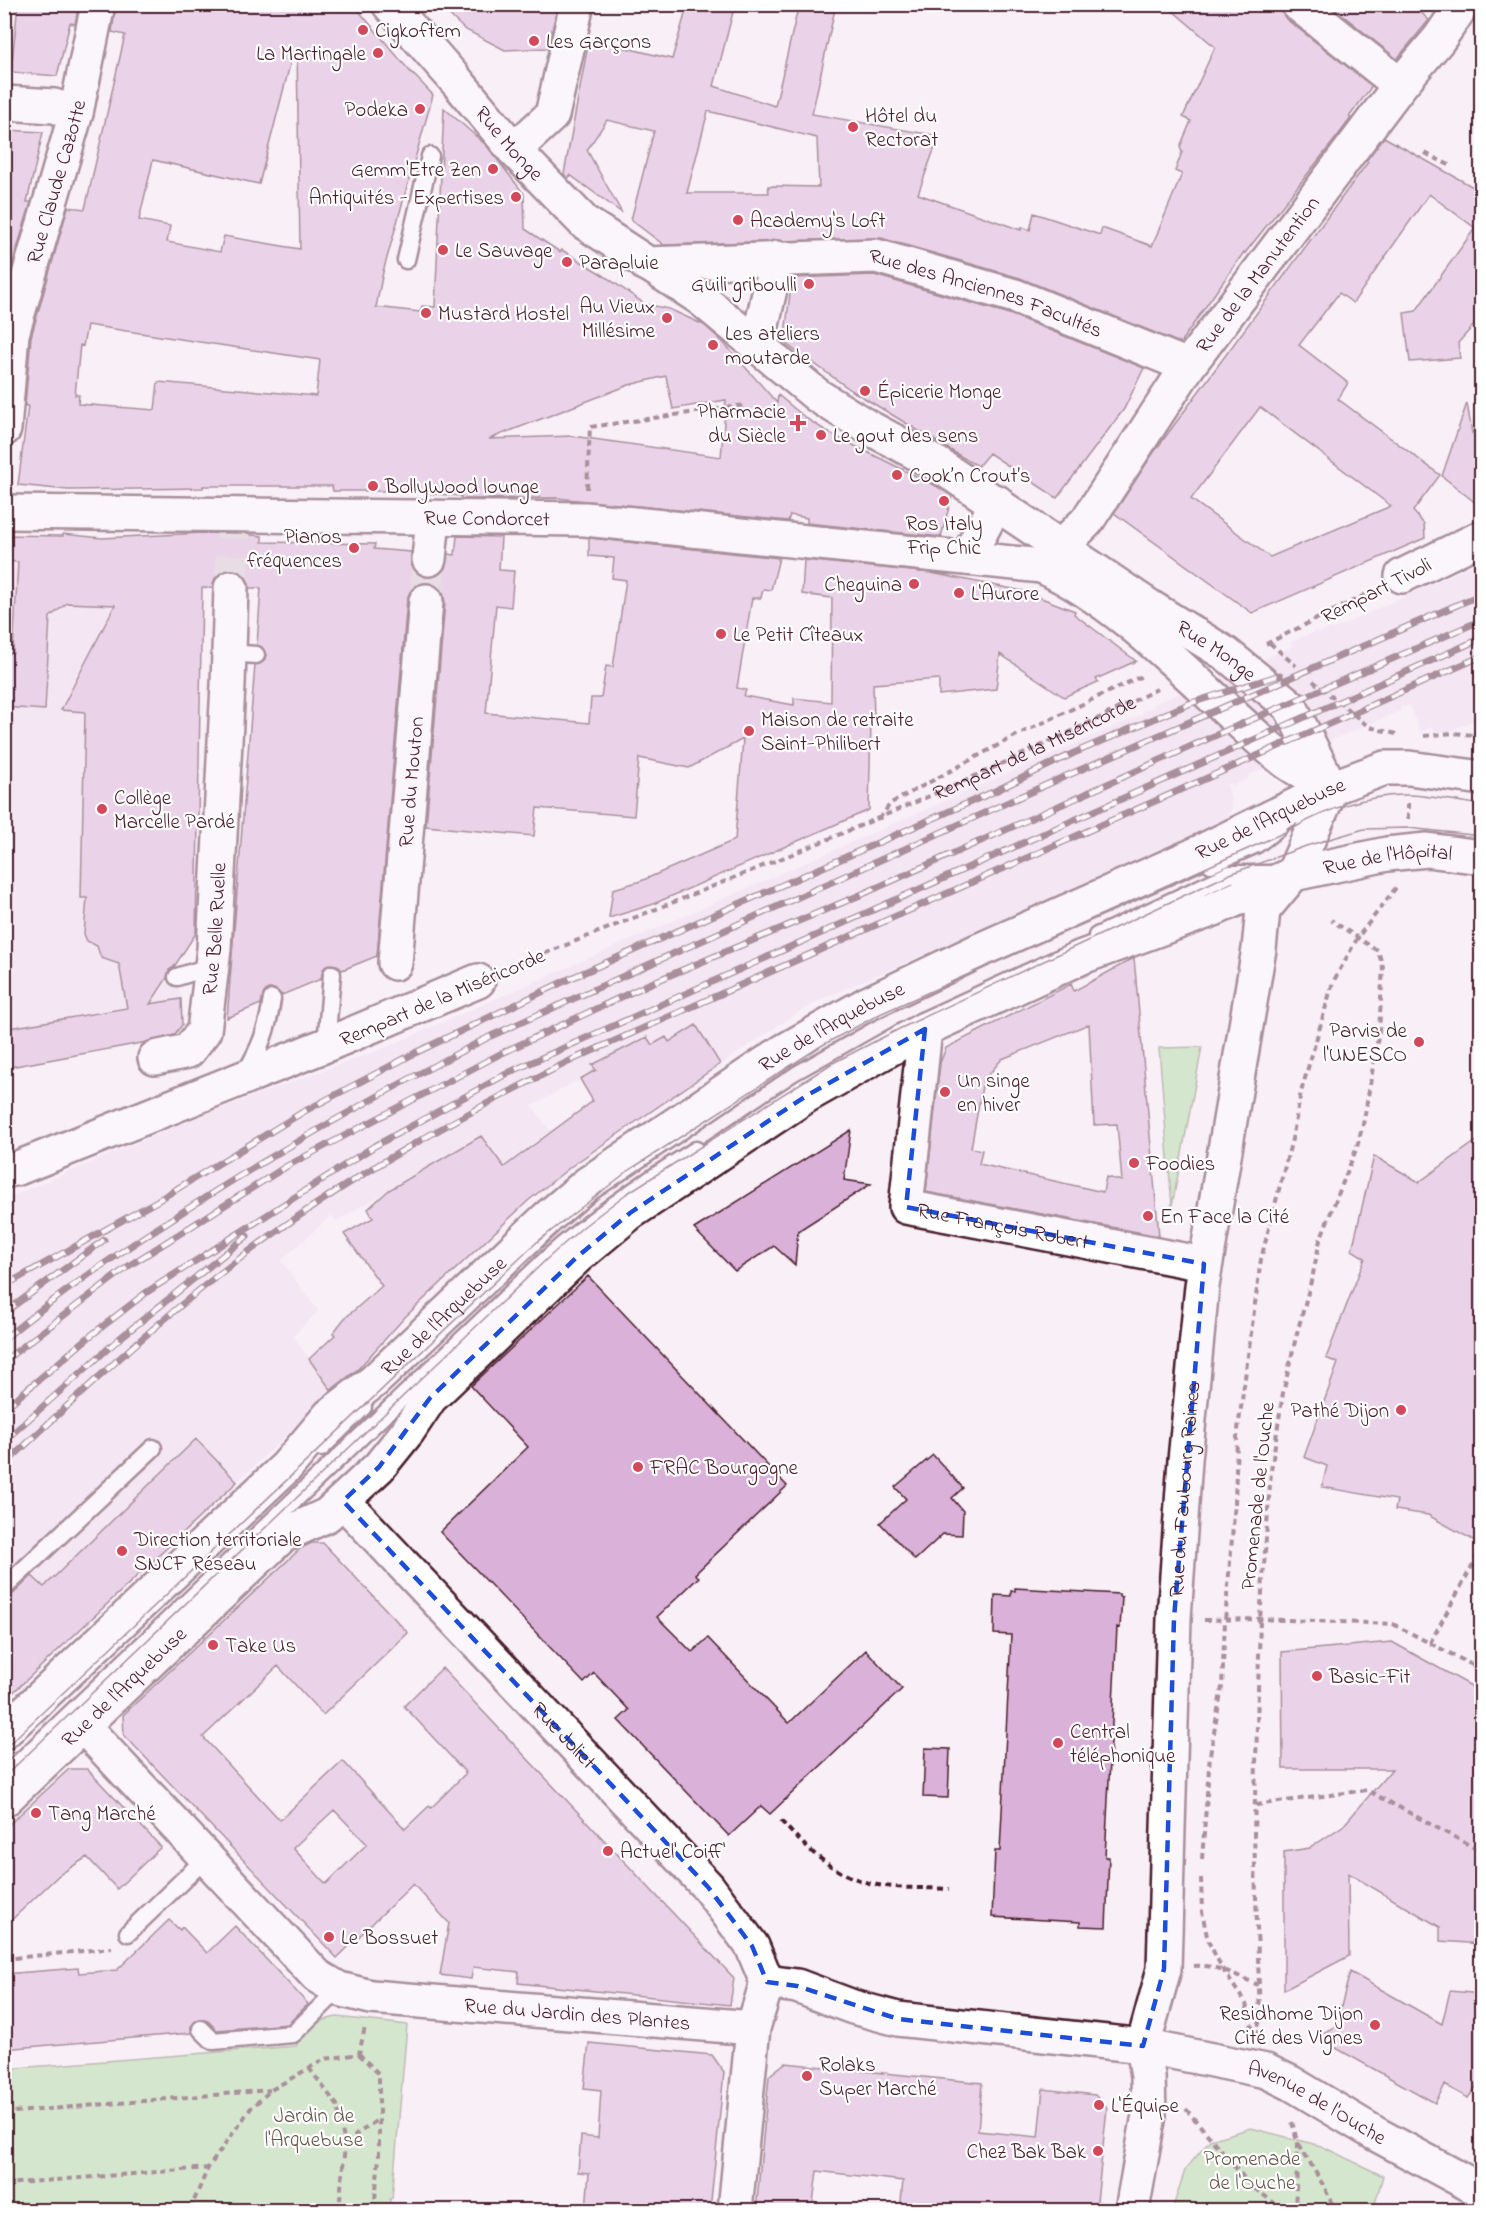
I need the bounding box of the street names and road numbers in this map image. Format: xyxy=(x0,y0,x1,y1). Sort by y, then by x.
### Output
street label: Rue Claude Cazotte xyxy=(20,97,95,268)
street label: Rue Monge xyxy=(467,100,550,189)
street label: Rue de la Manutention xyxy=(1190,190,1328,360)
street label: Rue des Anciennes Facultés xyxy=(869,243,1106,347)
street label: Rue Condorcet xyxy=(424,504,550,536)
street label: Rempart Tivoli xyxy=(1316,551,1437,632)
street label: Rue Monge xyxy=(1170,614,1262,690)
street label: Rempart de la Miséricorde xyxy=(929,689,1142,809)
street label: Rue du Mouton xyxy=(392,715,433,848)
street label: Rue de l'Arquebuse xyxy=(1191,771,1350,869)
street label: Rue de l'Hôpital xyxy=(1320,837,1454,884)
street label: Rue Belle Ruelle xyxy=(195,861,236,997)
street label: Rempart de la Miséricorde xyxy=(335,942,551,1056)
street label: Rue de l'Arquebuse xyxy=(753,975,911,1081)
street label: Rue François Robert xyxy=(914,1196,1091,1259)
street label: Rue de l'Arquebuse xyxy=(375,1250,515,1384)
street label: Rue du Faubourg Raines xyxy=(1162,1380,1210,1598)
street label: Promenade de l'Ouche xyxy=(1234,1400,1284,1592)
street label: Rue de l'Arquebuse xyxy=(56,1620,195,1755)
street label: Rue Joliet xyxy=(524,1696,602,1777)
street label: Rue du Jardin des Plantes xyxy=(463,1992,692,2040)
street label: Avenue de l'Ouche xyxy=(1245,2055,1391,2154)

